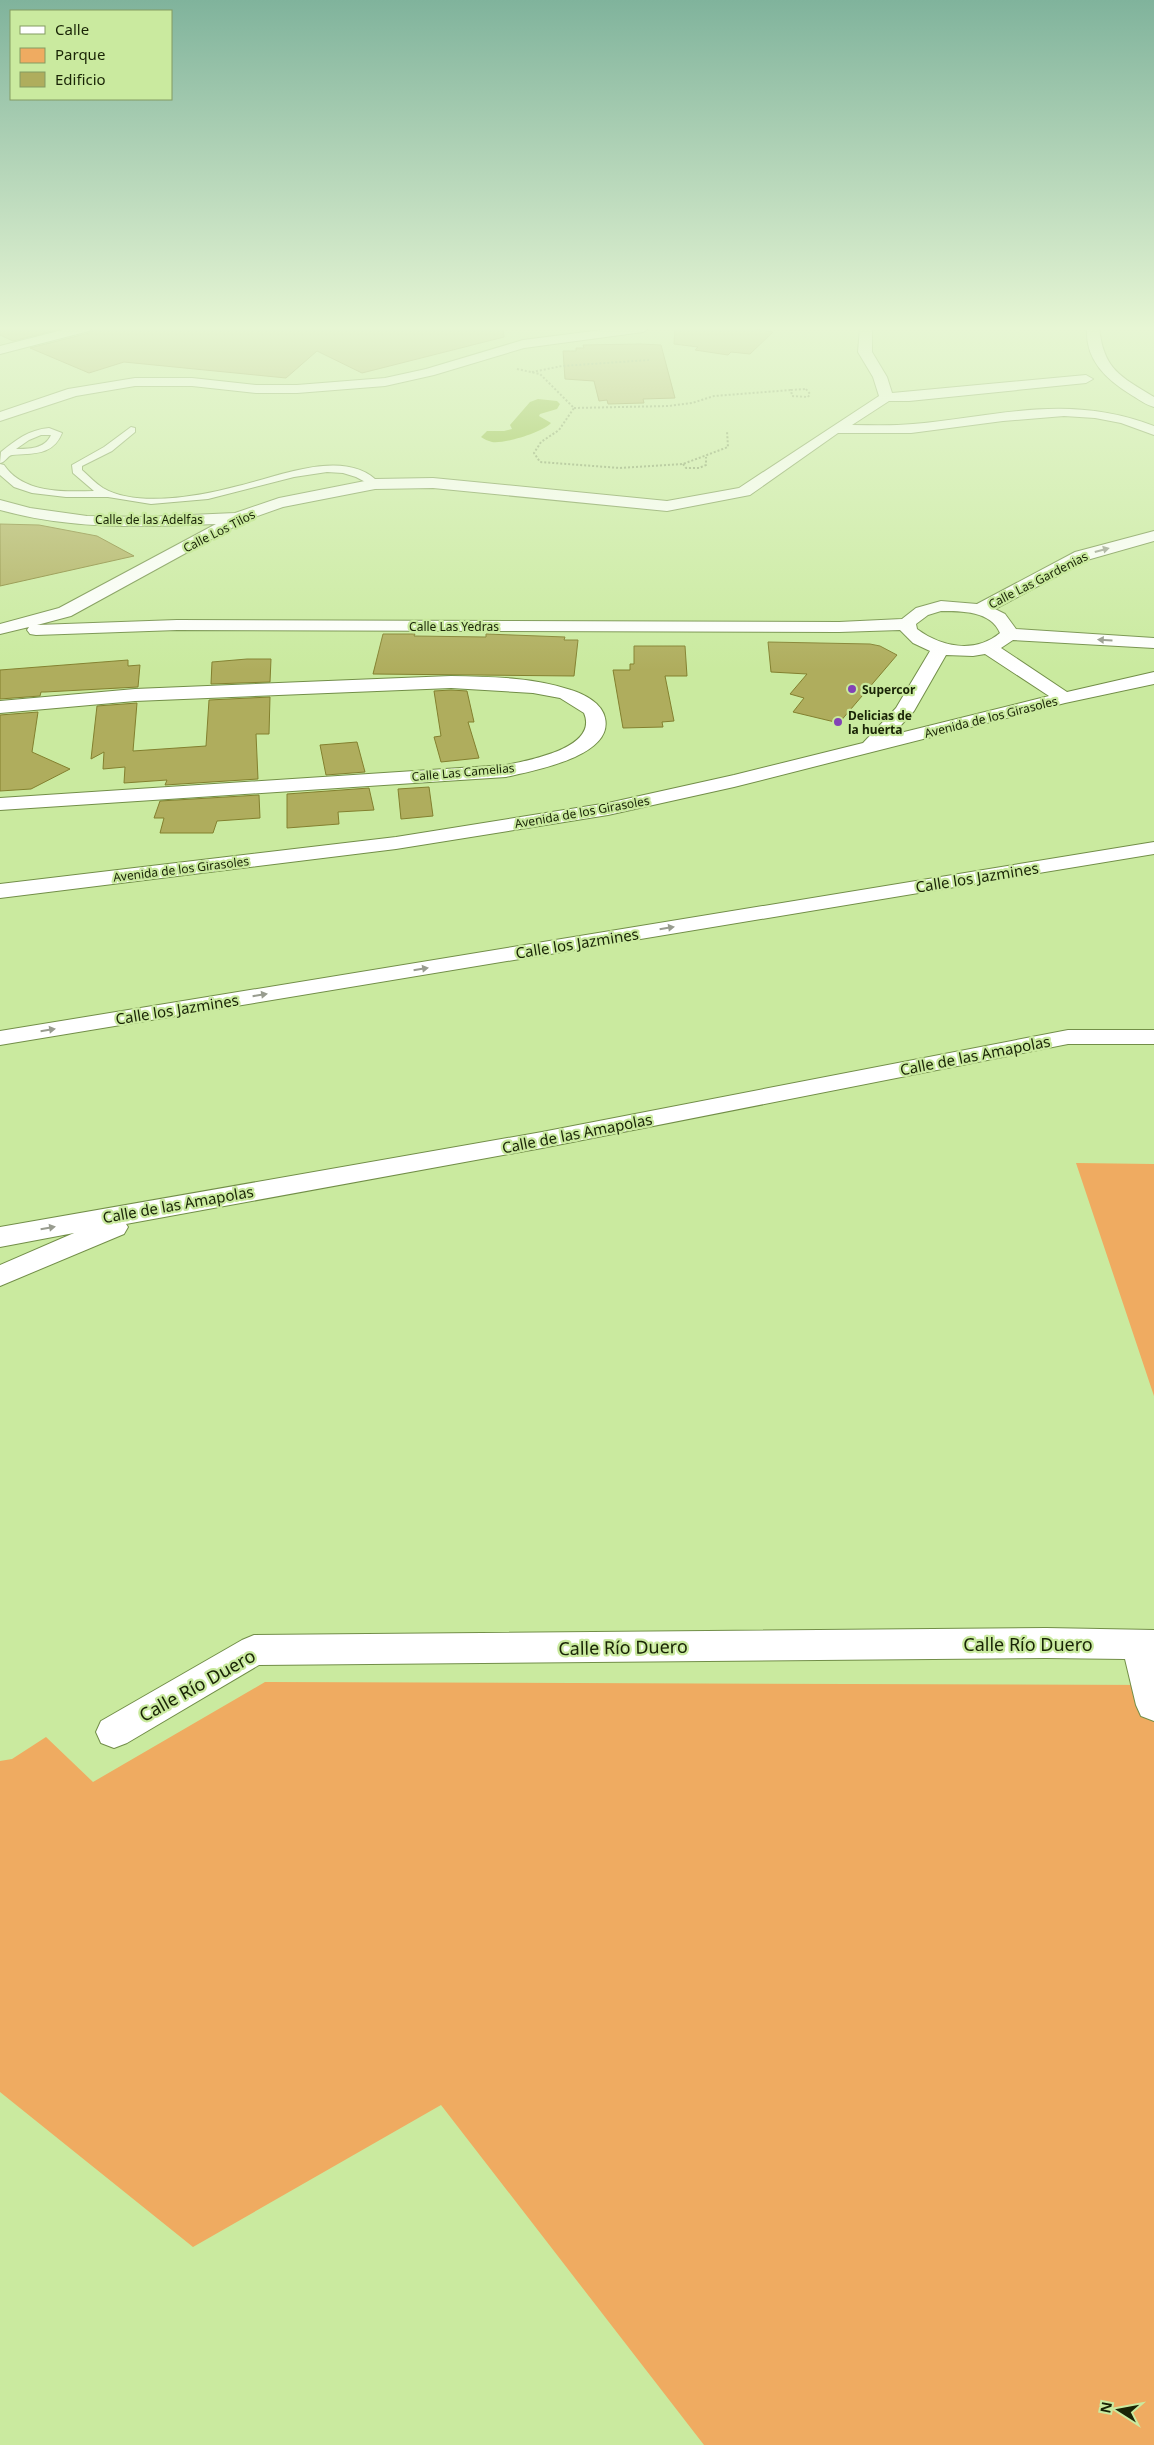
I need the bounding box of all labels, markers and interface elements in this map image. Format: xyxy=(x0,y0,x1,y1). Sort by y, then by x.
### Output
legend xyxy=(10,10,172,100)
text: Calle xyxy=(55,19,89,39)
text: Parque xyxy=(55,44,105,64)
text: Edificio xyxy=(55,69,106,89)
street label: Calle Los Tilos xyxy=(180,505,258,556)
street label: Calle de las Adelfas xyxy=(95,511,203,528)
one-way arrow xyxy=(1094,546,1109,554)
street label: Calle Las Gardenias xyxy=(985,547,1091,612)
street label: Calle Las Yedras xyxy=(409,618,499,635)
one-way arrow xyxy=(1097,636,1113,644)
place label: Supercor xyxy=(862,681,916,698)
marker: Supercor xyxy=(846,683,858,695)
street label: Avenida de los Girasoles xyxy=(923,692,1060,742)
place label: Delicias de la huerta xyxy=(848,707,912,738)
marker: Delicias de la huerta xyxy=(832,716,844,728)
street label: Calle Las Camelias xyxy=(411,759,515,785)
street label: Avenida de los Girasoles xyxy=(513,792,651,832)
street label: Avenida de los Girasoles xyxy=(112,852,250,886)
street label: Calle los Jazmines xyxy=(914,857,1040,897)
street label: Calle los Jazmines xyxy=(514,923,640,963)
one-way arrow xyxy=(660,923,676,931)
one-way arrow xyxy=(413,964,429,972)
street label: Calle los Jazmines xyxy=(114,989,240,1029)
one-way arrow xyxy=(253,991,269,999)
one-way arrow xyxy=(40,1025,56,1033)
street label: Calle de las Amapolas xyxy=(898,1031,1052,1079)
street label: Calle de las Amapolas xyxy=(500,1109,654,1157)
street label: Calle de las Amapolas xyxy=(101,1181,255,1227)
one-way arrow xyxy=(40,1223,56,1231)
street label: Calle Río Duero xyxy=(963,1632,1093,1656)
street label: Calle Río Duero xyxy=(558,1634,688,1660)
street label: Calle Río Duero xyxy=(135,1643,259,1727)
north arrow xyxy=(1094,2385,1144,2435)
text: N xyxy=(1095,2400,1116,2415)

